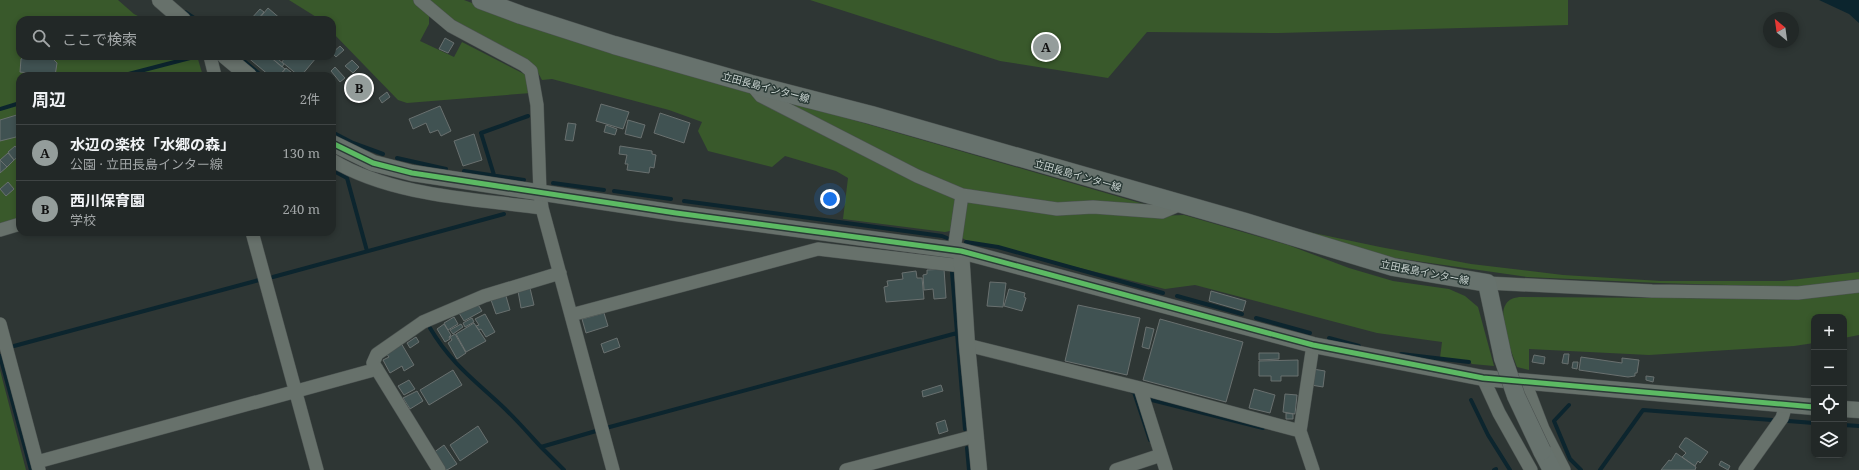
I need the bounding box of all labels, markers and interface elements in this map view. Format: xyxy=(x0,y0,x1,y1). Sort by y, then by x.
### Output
north arrow xyxy=(1763,12,1799,48)
search box xyxy=(16,16,336,60)
icon: search xyxy=(30,27,52,49)
text: ここで検索 xyxy=(62,29,137,49)
pin: A xyxy=(1033,32,1059,62)
street label: 立田長島インター線 xyxy=(721,69,811,105)
pin: B xyxy=(346,73,372,103)
text: 周辺 xyxy=(32,88,66,111)
text: 2件 xyxy=(300,90,320,108)
text: 水辺の楽校「水郷の森」 xyxy=(70,134,235,154)
text: A xyxy=(40,144,50,162)
text: 130 m xyxy=(283,144,320,162)
text: 公園 · 立田長島インター線 xyxy=(70,155,223,173)
street label: 立田長島インター線 xyxy=(1033,156,1123,194)
your location xyxy=(820,189,840,209)
text: 西川保育園 xyxy=(70,190,145,210)
text: B xyxy=(41,200,49,218)
text: 240 m xyxy=(283,200,320,218)
text: 学校 xyxy=(70,211,96,229)
street label: 立田長島インター線 xyxy=(1379,257,1471,287)
map controls xyxy=(1811,314,1847,458)
button: + xyxy=(1811,314,1847,350)
button: − xyxy=(1811,350,1847,386)
button: locate xyxy=(1811,386,1847,422)
button: layers xyxy=(1811,422,1847,458)

